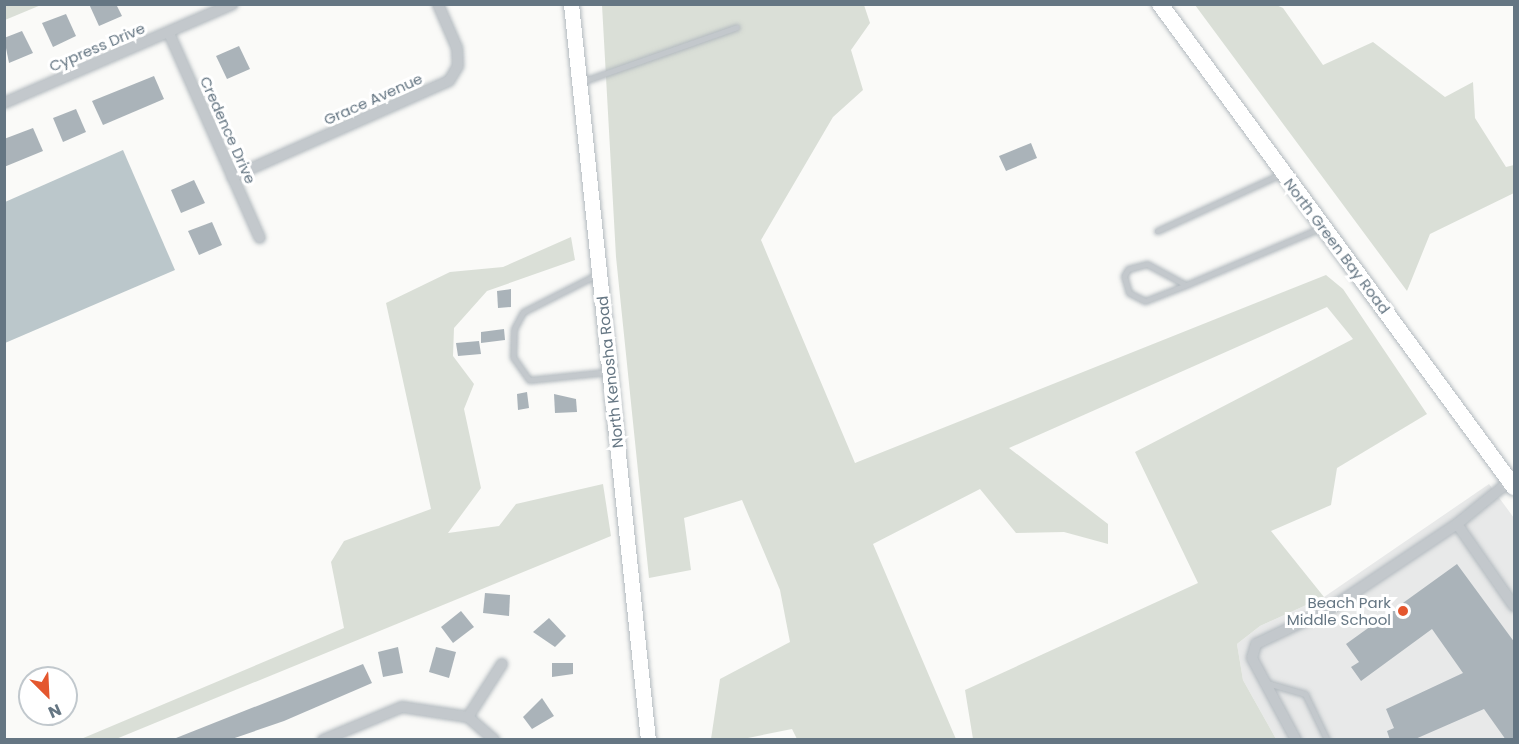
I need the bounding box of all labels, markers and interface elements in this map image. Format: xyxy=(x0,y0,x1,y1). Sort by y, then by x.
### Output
street label: Cypress Drive xyxy=(46,19,148,75)
street label: Grace Avenue xyxy=(321,69,425,129)
street label: Credence Drive xyxy=(196,74,260,186)
street label: North Green Bay Road xyxy=(1280,175,1394,317)
street label: North Kenosha Road xyxy=(593,295,627,449)
place label: Beach Park Middle School xyxy=(1287,593,1391,628)
marker: Beach Park Middle School xyxy=(1396,604,1410,618)
north arrow xyxy=(18,666,78,726)
text: N xyxy=(45,698,65,724)

